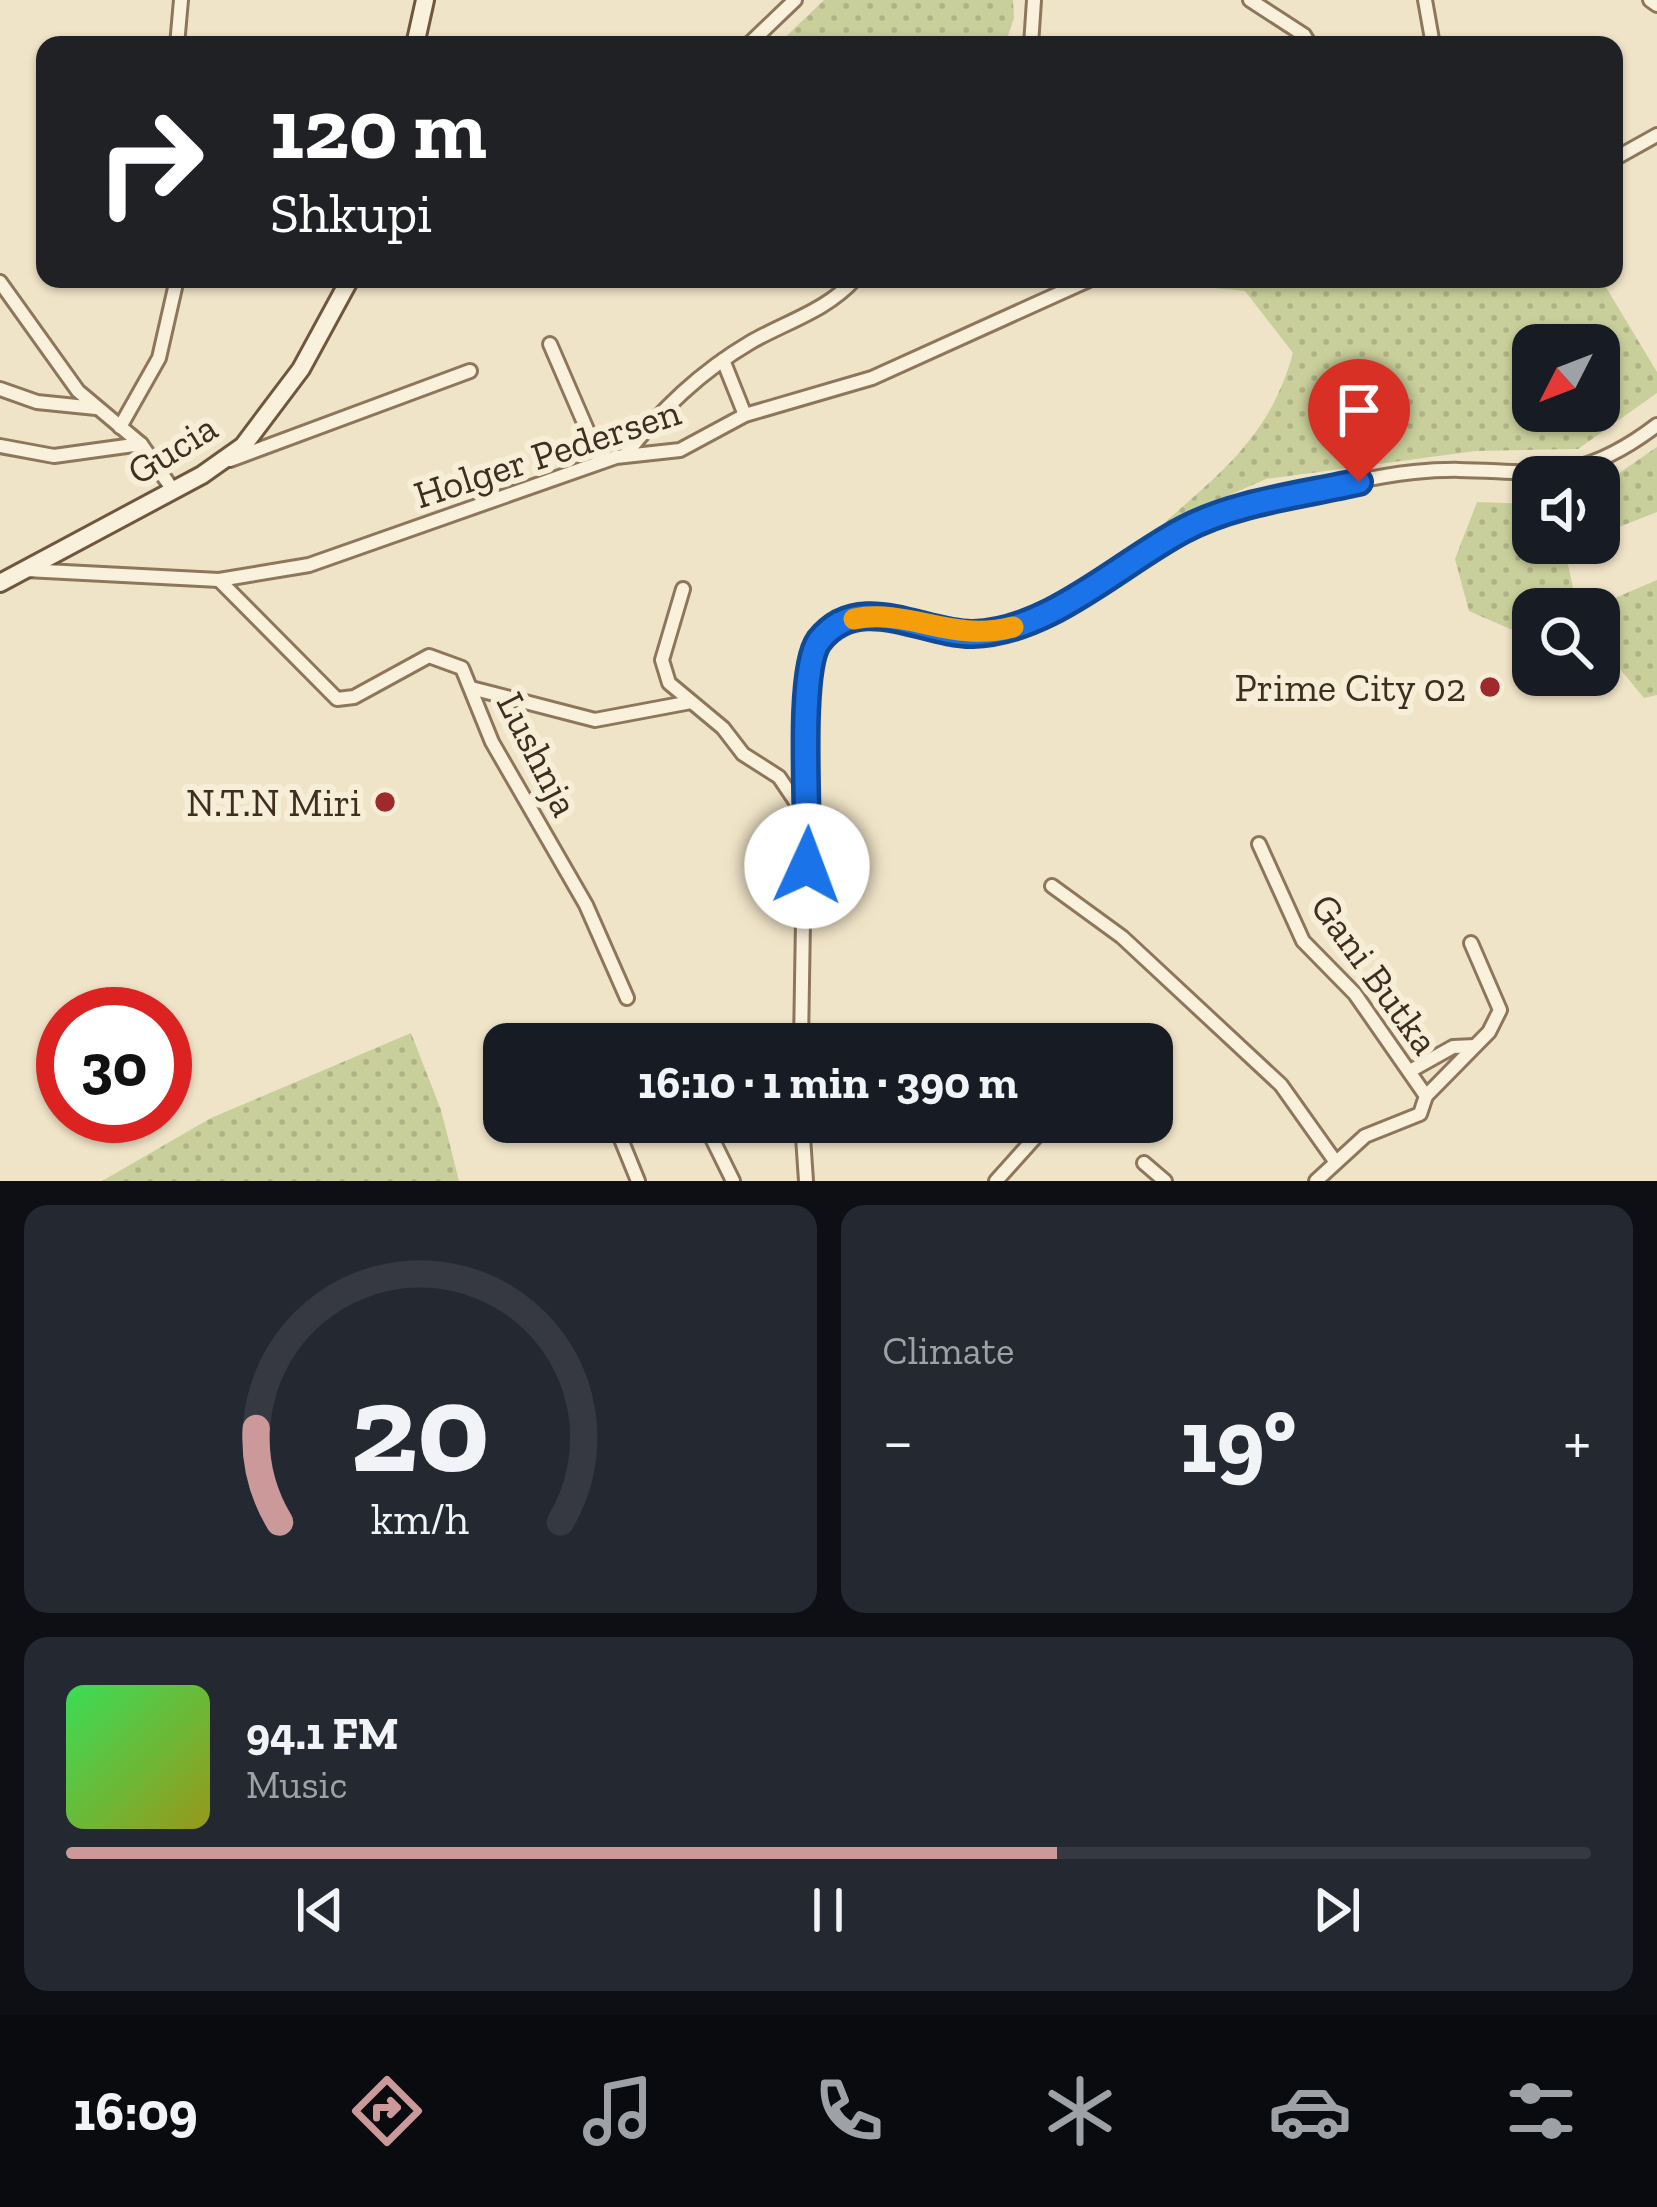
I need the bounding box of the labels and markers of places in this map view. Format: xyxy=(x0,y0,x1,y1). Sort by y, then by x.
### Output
pin xyxy=(1308,359,1410,482)
place label: Prime City 02 xyxy=(1234,664,1466,711)
marker: Prime City 02 xyxy=(1477,674,1503,700)
place label: N.T.N Miri xyxy=(186,779,361,826)
marker: N.T.N Miri xyxy=(372,789,398,815)

